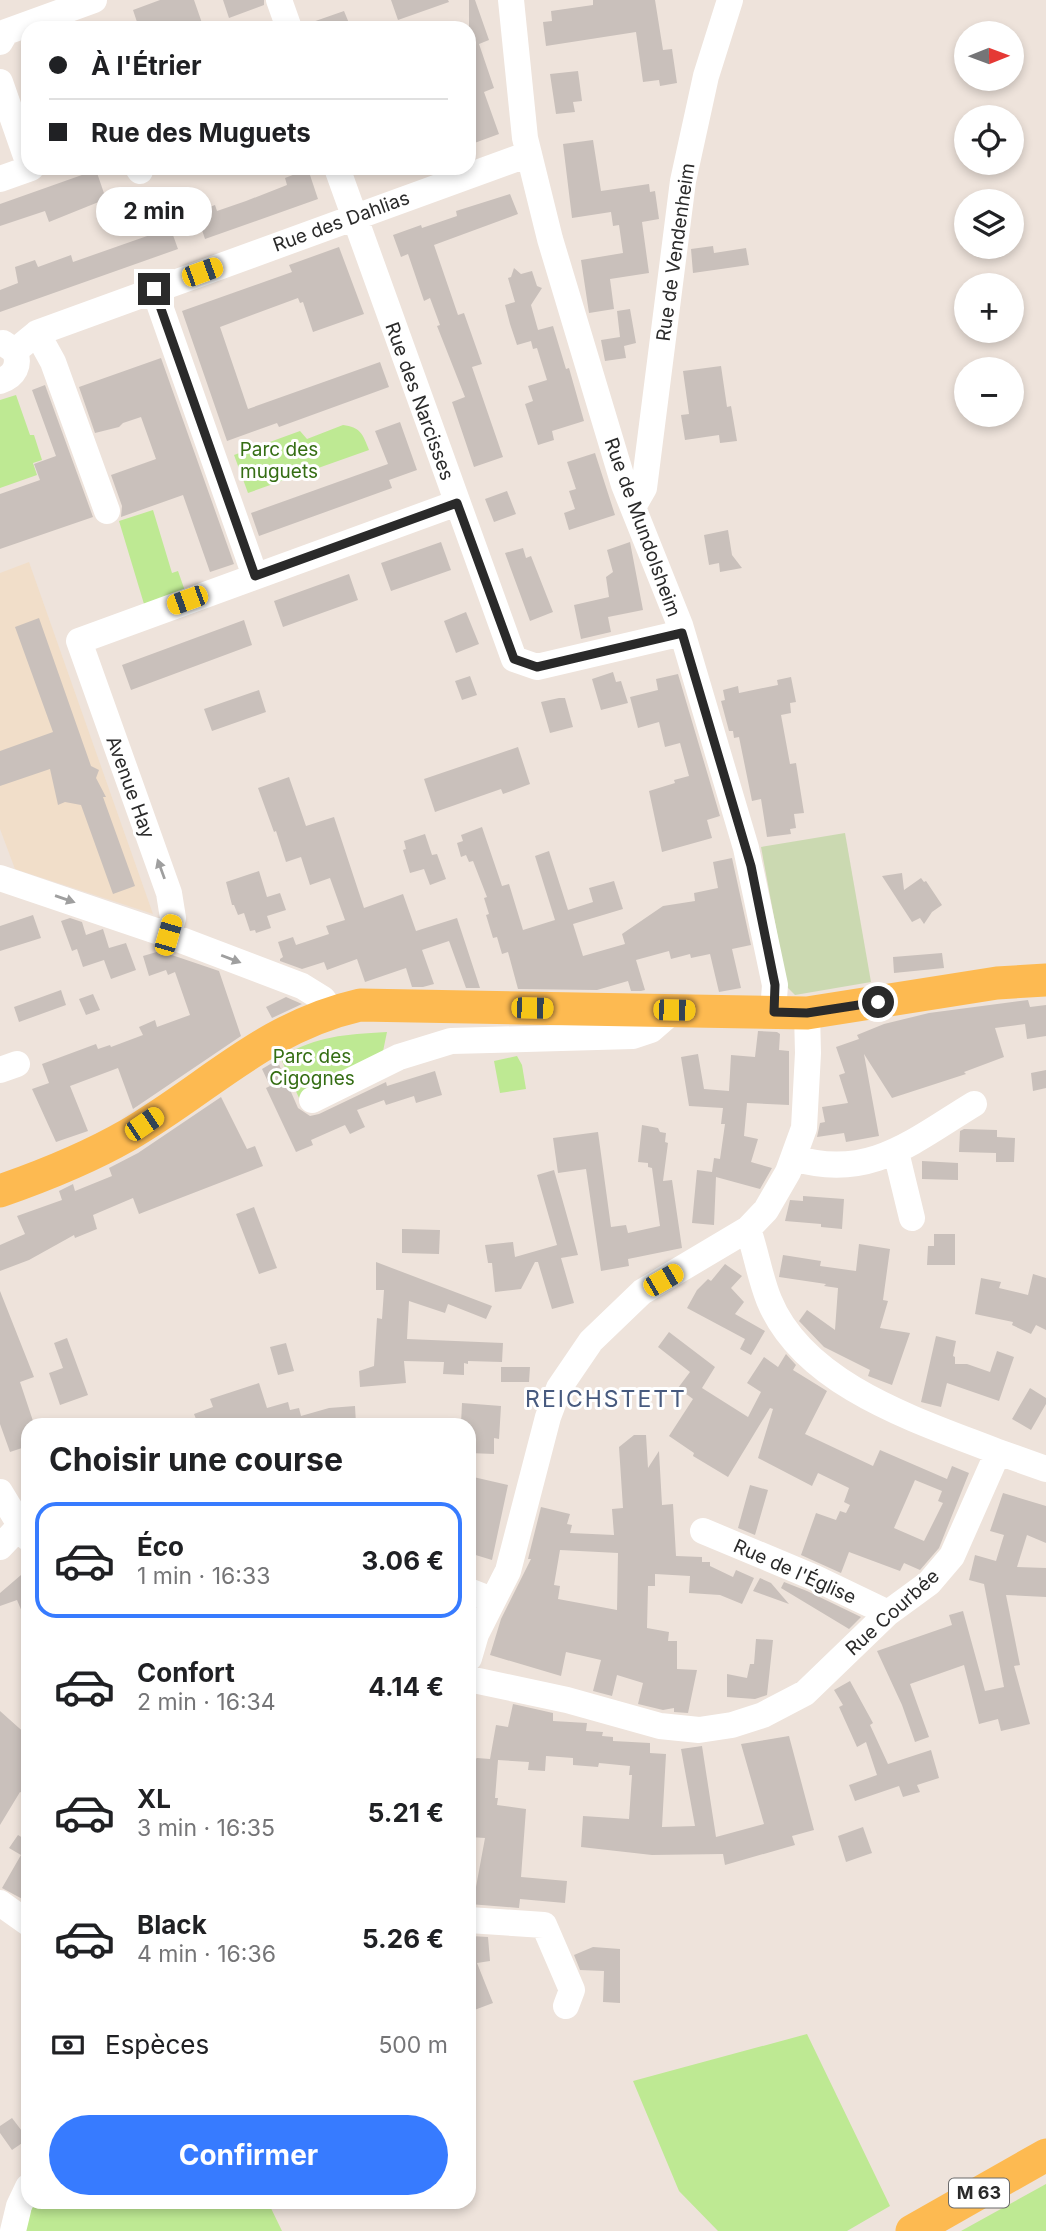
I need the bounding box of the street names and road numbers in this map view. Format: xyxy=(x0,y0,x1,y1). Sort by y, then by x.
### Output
street label: Rue de Vendenheim xyxy=(652,161,699,343)
street label: Rue des Dahlias xyxy=(270,186,413,257)
street label: Rue des Narcisses xyxy=(380,319,459,483)
street label: Rue de Mundolsheim xyxy=(599,435,686,620)
street label: Avenue Hay xyxy=(101,733,160,842)
street label: Rue de l'Église xyxy=(730,1533,860,1609)
street label: Rue Courbée xyxy=(841,1564,944,1660)
road number: M 63 xyxy=(949,2178,1009,2208)

